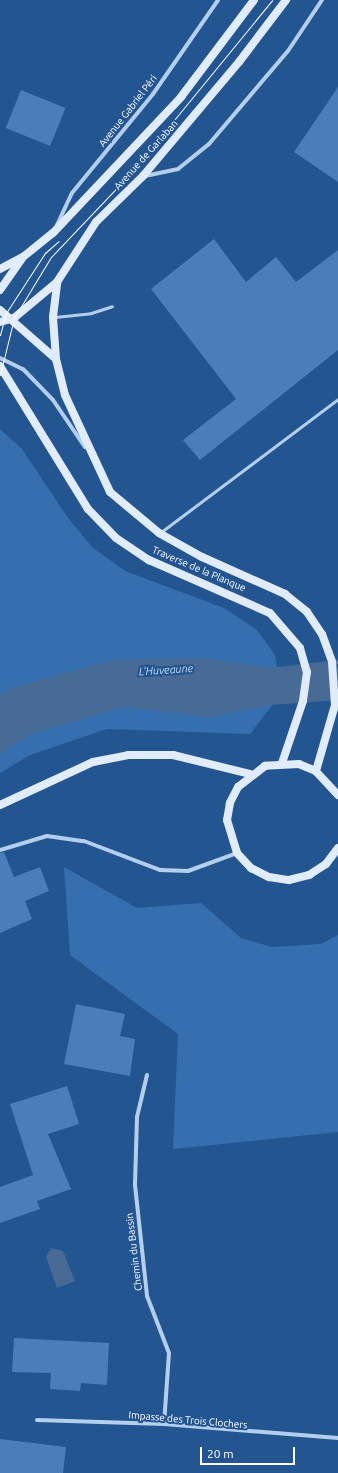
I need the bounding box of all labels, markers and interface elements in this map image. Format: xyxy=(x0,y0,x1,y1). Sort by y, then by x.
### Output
street label: Avenue Gabriel Péri xyxy=(96,73,160,149)
street label: Avenue de Garlaban xyxy=(112,118,180,192)
street label: Traverse de la Planque xyxy=(150,544,248,594)
water label: L'Huveaune xyxy=(138,662,194,678)
street label: Chemin du Bassin xyxy=(123,1212,145,1292)
street label: Impasse des Trois Clochers xyxy=(128,1409,248,1431)
scale bar xyxy=(202,1439,297,1465)
text: 20 m xyxy=(207,1447,234,1460)

